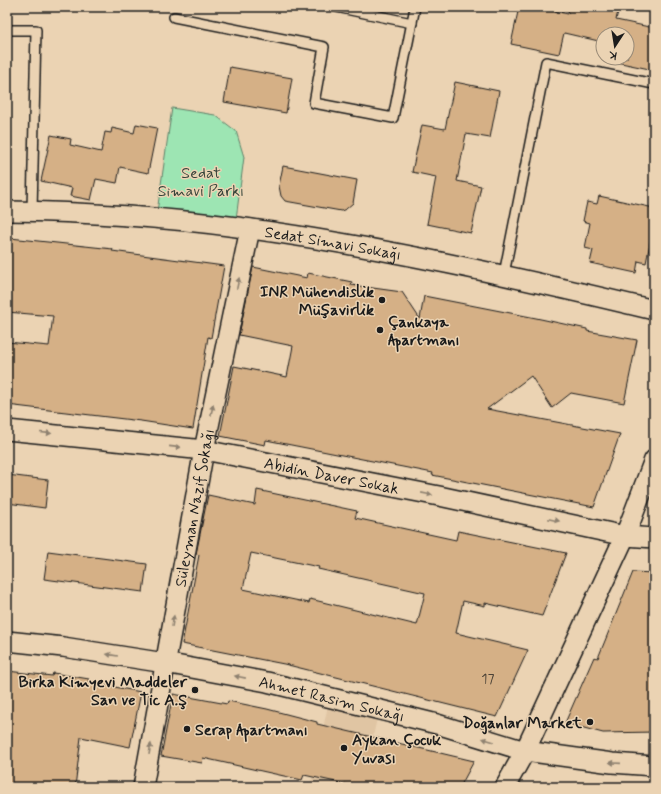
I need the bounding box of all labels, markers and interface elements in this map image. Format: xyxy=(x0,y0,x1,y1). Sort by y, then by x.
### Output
north arrow xyxy=(595,26,635,66)
text: K xyxy=(608,47,618,62)
park label: Sedat Simavi Parkı xyxy=(158,163,244,202)
street label: Sedat Simavi Sokağı xyxy=(263,222,403,266)
one-way arrow xyxy=(236,277,242,289)
place label: INR Mühendislik Müşavirlik xyxy=(260,282,374,321)
marker: INR Mühendislik Müşavirlik xyxy=(377,295,387,305)
place label: Çankaya Apartmanı xyxy=(388,312,460,352)
marker: Çankaya Apartmanı xyxy=(375,325,385,335)
one-way arrow xyxy=(209,404,215,416)
street label: Süleyman Nazif Sokağı xyxy=(170,427,220,589)
one-way arrow xyxy=(40,430,52,436)
one-way arrow xyxy=(169,443,181,450)
street label: Abidin Daver Sokak xyxy=(262,453,401,500)
one-way arrow xyxy=(421,491,433,497)
one-way arrow xyxy=(548,518,560,524)
one-way arrow xyxy=(170,614,176,627)
one-way arrow xyxy=(105,652,118,658)
house number: 17 xyxy=(481,670,495,688)
place label: Birka Kimyevi Maddeler San ve Tic A.Ş xyxy=(18,672,188,711)
street label: Ahmet Rasim Sokağı xyxy=(257,672,407,728)
one-way arrow xyxy=(234,673,246,679)
marker: Birka Kimyevi Maddeler San ve Tic A.Ş xyxy=(190,685,200,695)
place label: Doğanlar Market xyxy=(463,713,583,735)
marker: Doğanlar Market xyxy=(585,717,595,727)
place label: Serap Apartmanı xyxy=(195,720,308,742)
marker: Serap Apartmanı xyxy=(182,724,192,734)
place label: Aykan Çocuk Yuvası xyxy=(352,730,442,769)
one-way arrow xyxy=(481,737,493,743)
one-way arrow xyxy=(147,742,153,755)
marker: Aykan Çocuk Yuvası xyxy=(339,743,349,753)
one-way arrow xyxy=(609,760,621,767)

